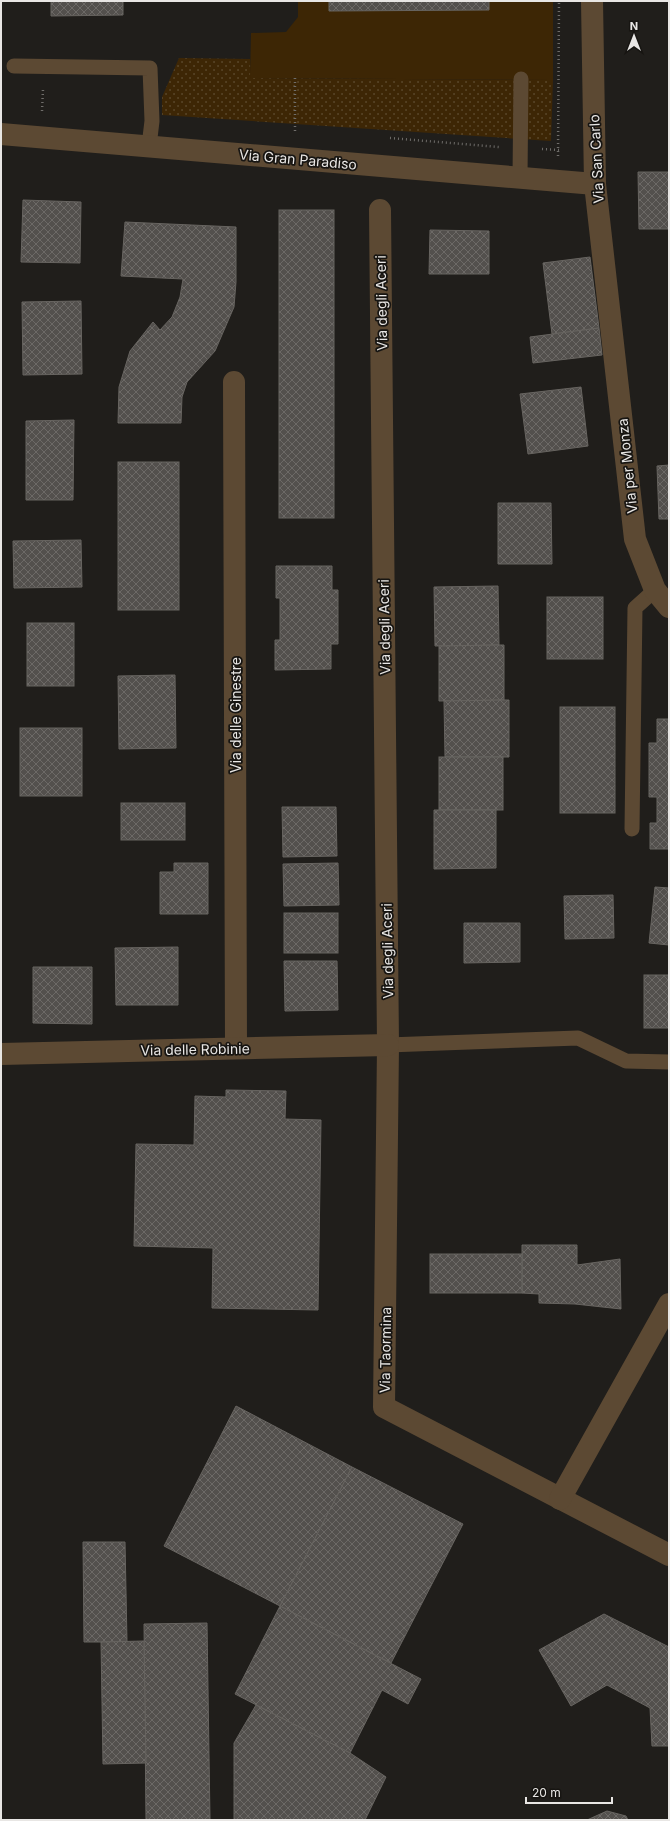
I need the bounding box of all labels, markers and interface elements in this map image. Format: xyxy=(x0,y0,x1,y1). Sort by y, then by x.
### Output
north arrow xyxy=(614,16,654,56)
text: N xyxy=(630,19,638,33)
street label: Via San Carlo xyxy=(585,114,607,204)
street label: Via Gran Paradiso xyxy=(238,145,358,173)
street label: Via degli Aceri xyxy=(372,255,390,351)
street label: Via per Monza xyxy=(614,418,640,514)
street label: Via degli Aceri xyxy=(375,579,393,675)
street label: Via delle Ginestre xyxy=(227,657,244,773)
street label: Via degli Aceri xyxy=(378,903,396,999)
street label: Via delle Robinie xyxy=(140,1040,250,1058)
street label: Via Taormina xyxy=(376,1307,394,1393)
scale bar xyxy=(526,1779,612,1805)
text: 20 m xyxy=(532,1785,561,1800)

